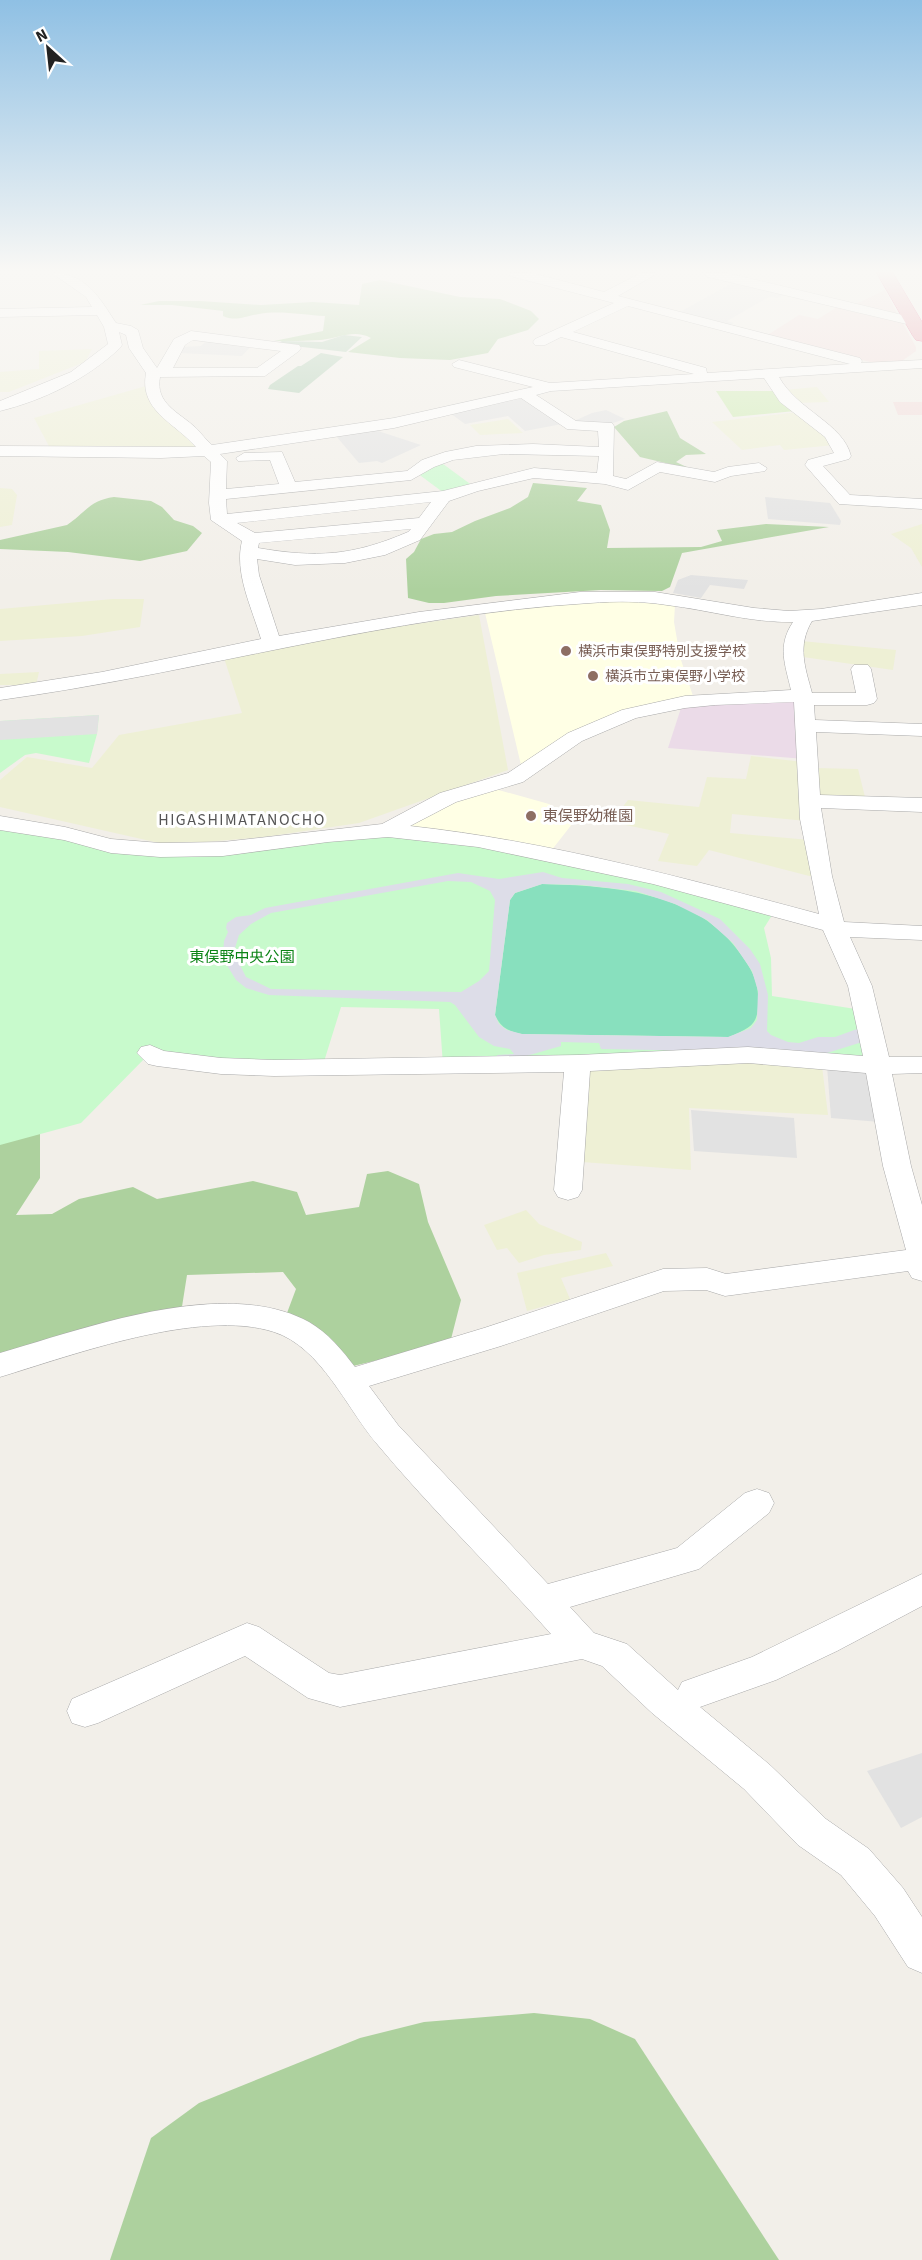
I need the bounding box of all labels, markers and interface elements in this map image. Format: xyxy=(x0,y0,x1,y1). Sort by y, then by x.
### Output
north arrow xyxy=(18,18,78,78)
text: N xyxy=(32,23,51,48)
place label: 横浜市東俣野特別支援学校 xyxy=(578,642,746,662)
marker: 横浜市東俣野特別支援学校 xyxy=(559,644,573,658)
place label: 横浜市立東俣野小学校 xyxy=(605,667,745,687)
marker: 横浜市立東俣野小学校 xyxy=(586,669,600,683)
place label: 東俣野幼稚園 xyxy=(543,806,633,827)
district label: HIGASHIMATANOCHO xyxy=(158,809,326,831)
marker: 東俣野幼稚園 xyxy=(524,809,538,823)
park label: 東俣野中央公園 xyxy=(189,947,295,968)

